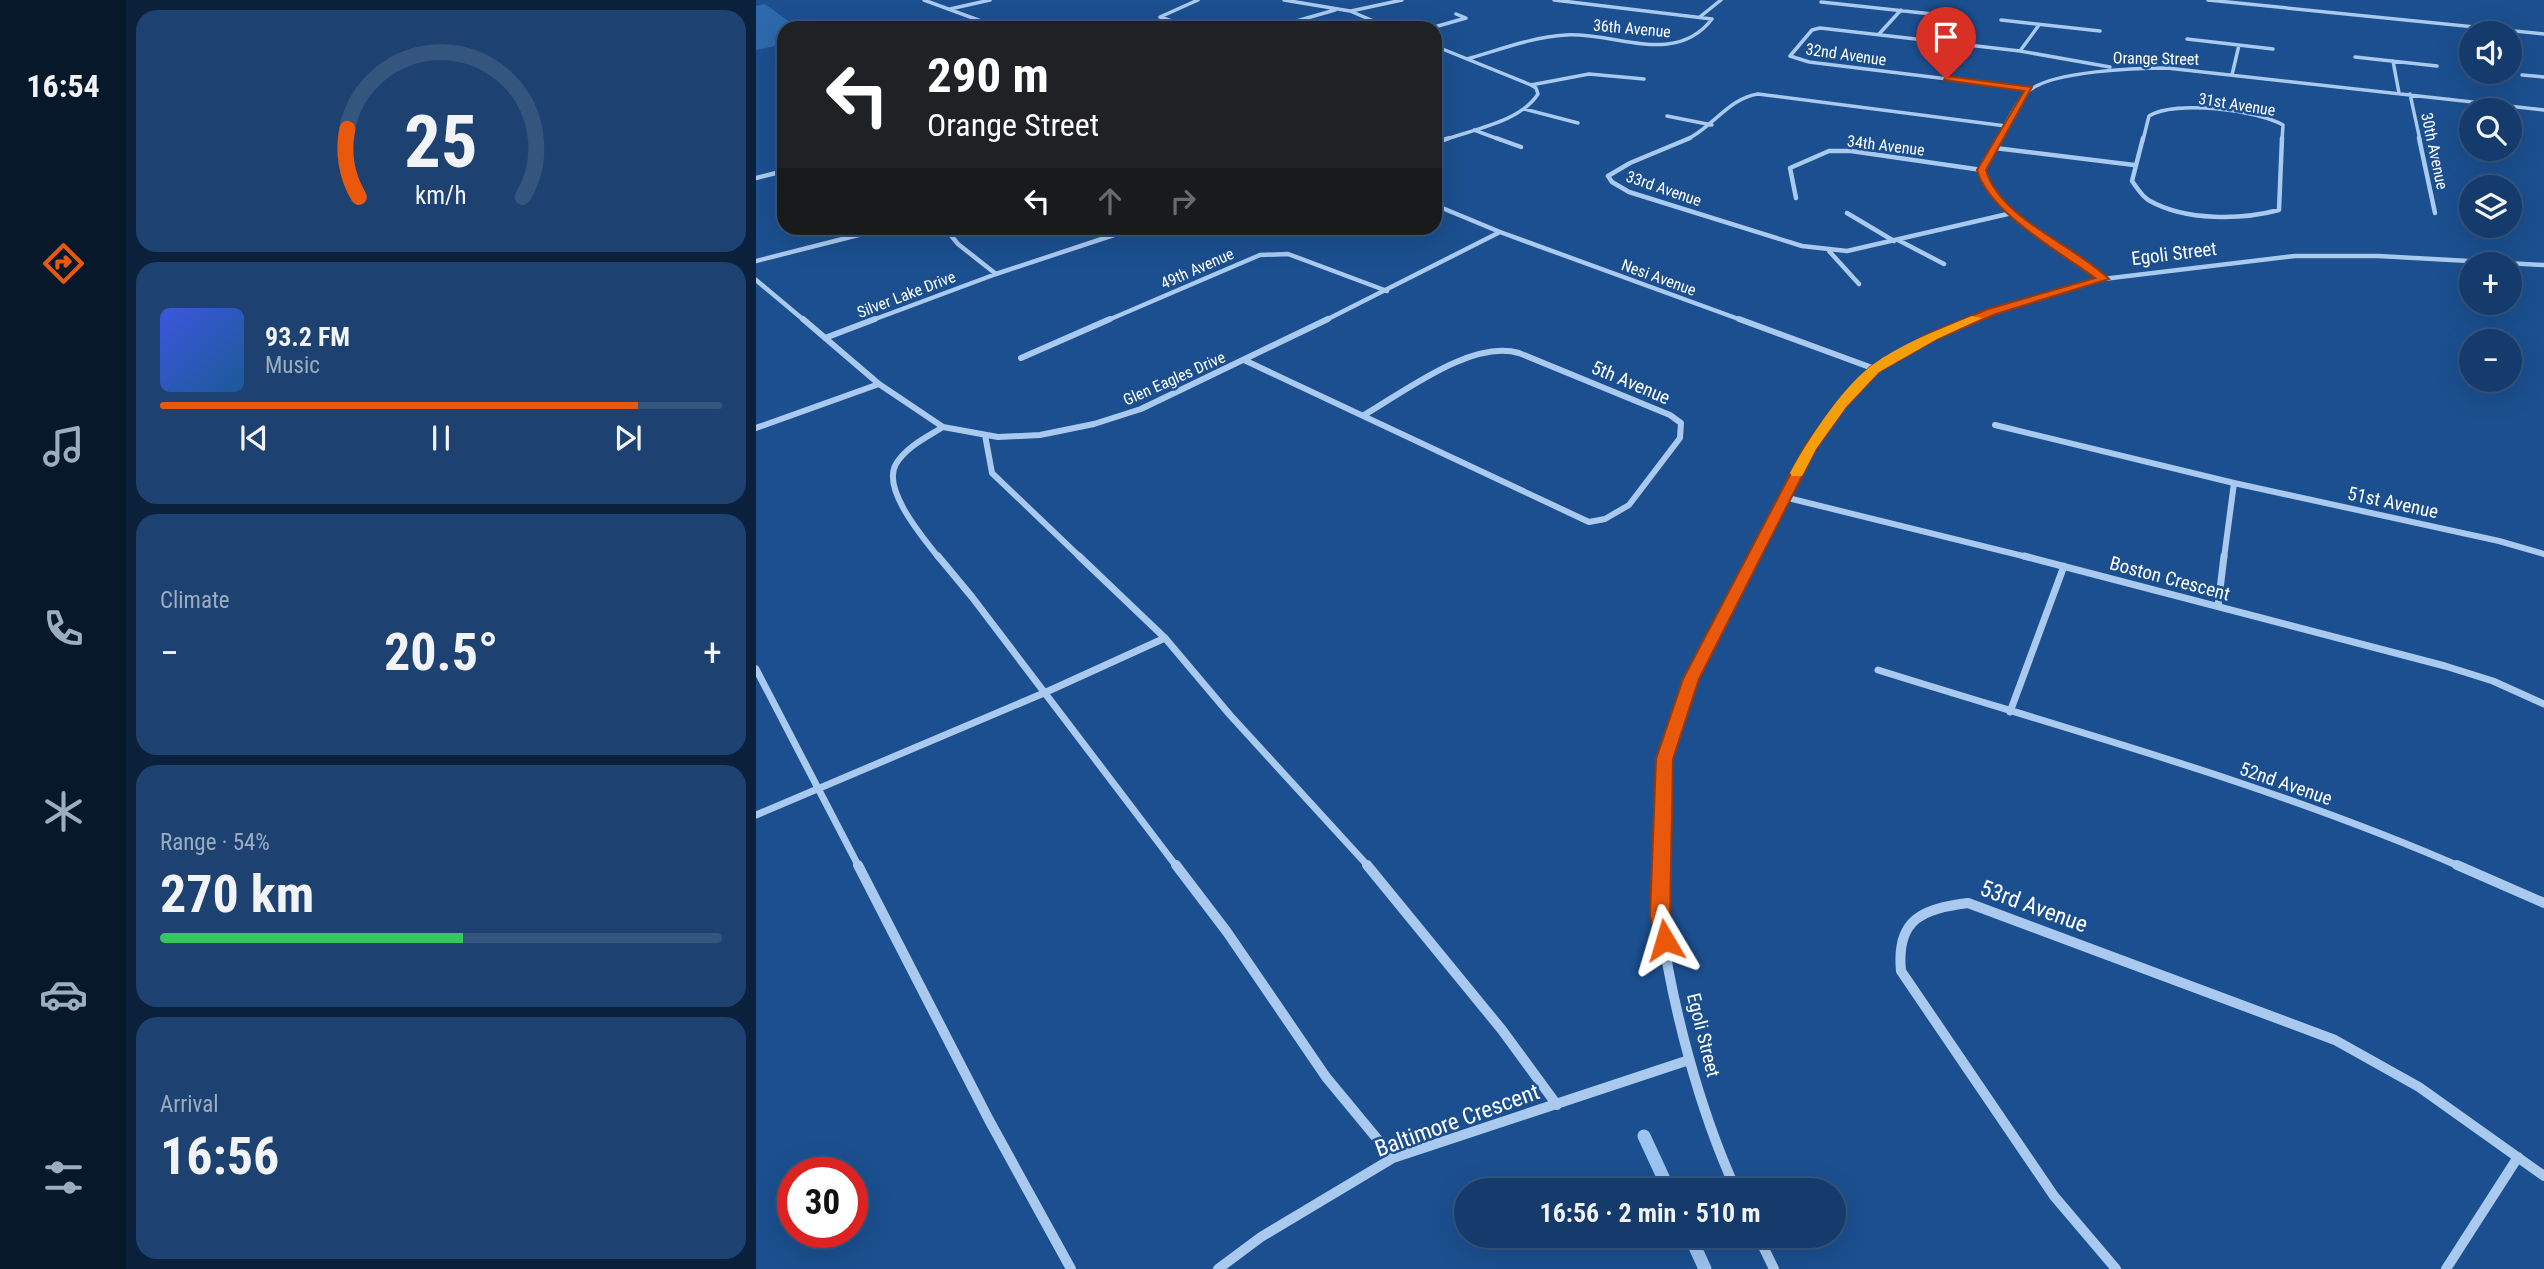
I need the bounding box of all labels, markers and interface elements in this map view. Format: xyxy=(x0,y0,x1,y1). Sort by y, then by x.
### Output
pin xyxy=(1916,7,1976,79)
street label: 36th Avenue xyxy=(1592,16,1672,41)
icon: arrive xyxy=(1927,18,1965,56)
map controls xyxy=(2459,21,2522,392)
button: sound xyxy=(2459,21,2522,84)
street label: 32nd Avenue xyxy=(1804,39,1887,70)
text: 290 m xyxy=(927,47,1049,104)
street label: Orange Street xyxy=(2113,48,2199,69)
icon: left xyxy=(812,49,903,140)
text: 16:54 xyxy=(26,67,100,105)
street label: 31st Avenue xyxy=(2197,89,2277,120)
button: search xyxy=(2459,98,2522,161)
text: 25 xyxy=(404,99,478,185)
text: Orange Street xyxy=(927,106,1099,144)
street label: 30th Avenue xyxy=(2417,111,2452,191)
street label: 34th Avenue xyxy=(1846,131,1926,160)
street label: 33rd Avenue xyxy=(1624,167,1704,210)
button: layers xyxy=(2459,175,2522,238)
text: km/h xyxy=(415,181,467,210)
icon: left xyxy=(1018,182,1056,220)
icon: ahead xyxy=(1091,182,1129,220)
icon: right xyxy=(1164,182,1202,220)
street label: Egoli Street xyxy=(2130,237,2218,270)
icon: directions xyxy=(39,239,88,288)
street label: 49th Avenue xyxy=(1158,244,1237,293)
button: + xyxy=(2459,252,2522,315)
street label: Nesi Avenue xyxy=(1619,255,1699,300)
street label: Silver Lake Drive xyxy=(854,267,958,322)
text: 93.2 FM xyxy=(265,322,350,352)
button: − xyxy=(2459,329,2522,392)
street label: Glen Eagles Drive xyxy=(1120,347,1228,409)
text: Music xyxy=(265,352,320,379)
street label: 5th Avenue xyxy=(1588,356,1674,409)
icon: previous xyxy=(235,419,273,457)
icon: pause xyxy=(422,419,460,457)
icon: next xyxy=(609,419,647,457)
icon: music xyxy=(39,422,88,471)
street label: 51st Avenue xyxy=(2345,482,2440,523)
street label: Boston Crescent xyxy=(2107,551,2233,606)
text: Climate xyxy=(160,587,230,614)
icon: phone xyxy=(39,604,88,653)
text: 20.5° xyxy=(384,622,498,683)
text: − xyxy=(160,631,179,675)
text: + xyxy=(703,631,722,675)
street label: 52nd Avenue xyxy=(2236,757,2335,810)
icon: climate xyxy=(39,787,88,836)
text: Range · 54% xyxy=(160,829,270,856)
text: 270 km xyxy=(160,864,314,925)
street label: 53rd Avenue xyxy=(1976,875,2091,938)
position arrow xyxy=(1628,903,1702,977)
icon: car xyxy=(39,970,88,1019)
street label: Egoli Street xyxy=(1682,991,1725,1080)
street label: Baltimore Crescent xyxy=(1371,1078,1543,1163)
text: Arrival xyxy=(160,1091,219,1118)
text: 16:56 xyxy=(160,1126,279,1187)
icon: filters xyxy=(39,1153,88,1202)
speed limit sign: 30 xyxy=(777,1157,868,1248)
text: 16:56 · 2 min · 510 m xyxy=(1540,1198,1760,1228)

